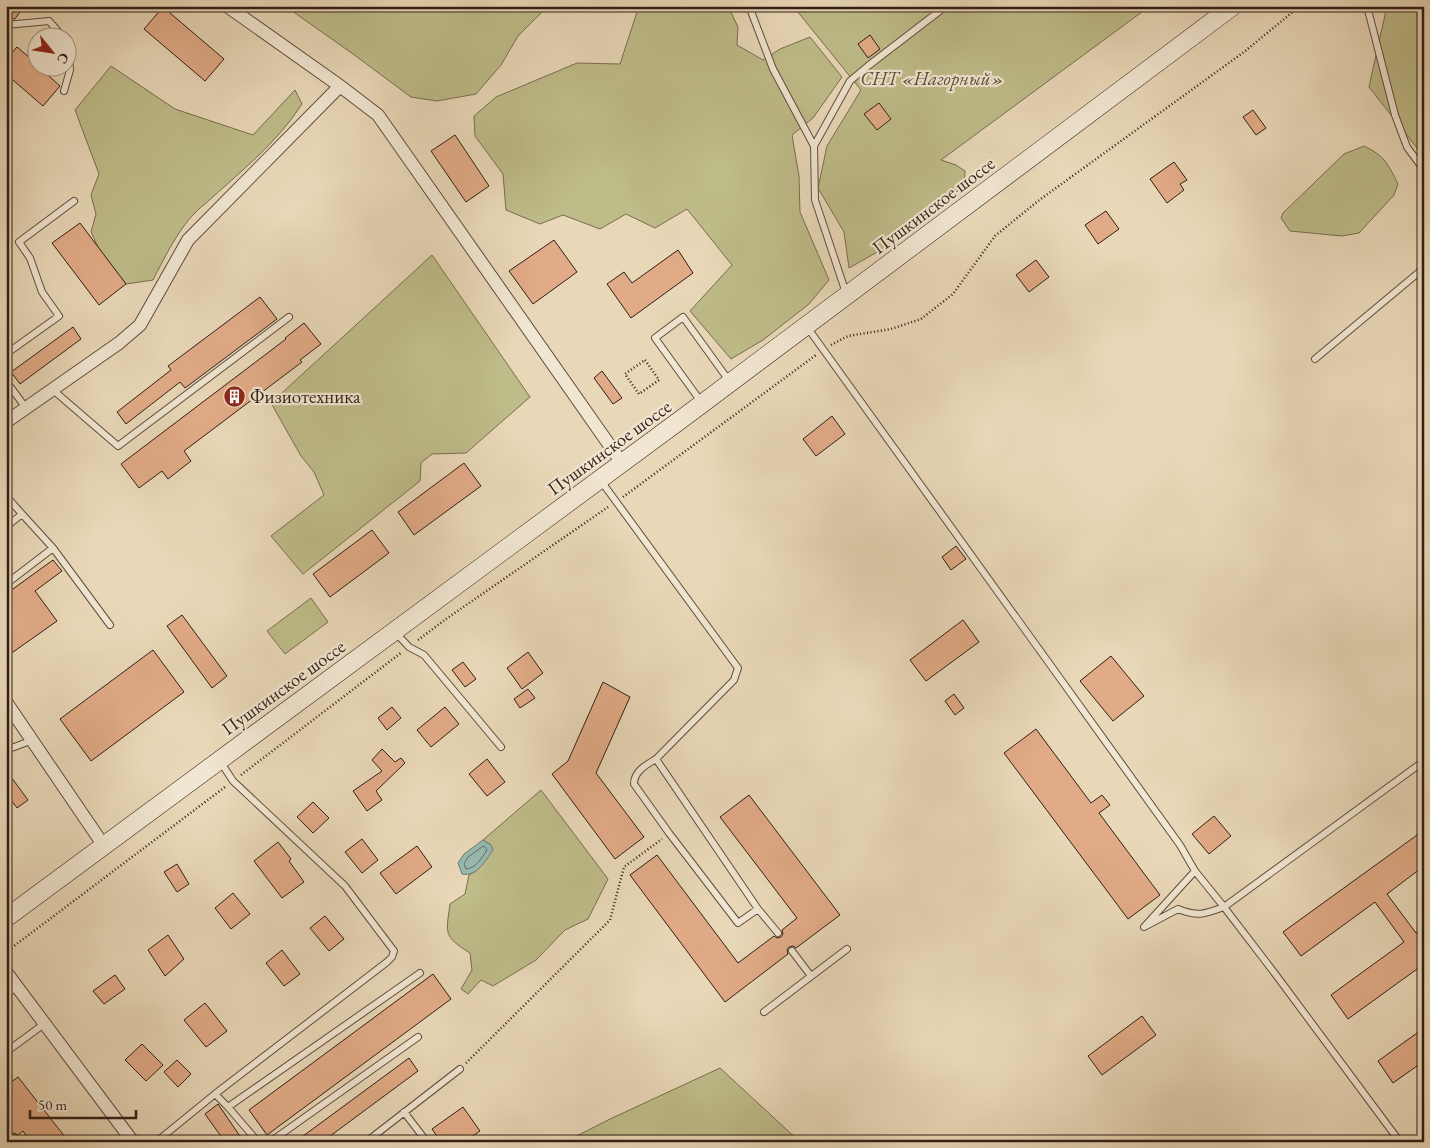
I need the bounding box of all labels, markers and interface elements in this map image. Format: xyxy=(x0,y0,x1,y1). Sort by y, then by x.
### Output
north arrow xyxy=(28,28,78,78)
text: С xyxy=(53,50,74,67)
park label: СНТ «Нагорный» xyxy=(860,66,1004,91)
street label: Пушкинское шоссе xyxy=(867,151,1000,260)
building icon: Физиотехника xyxy=(222,384,246,408)
place label: Физиотехника xyxy=(250,384,361,409)
street label: Пушкинское шоссе xyxy=(542,394,676,501)
street label: Пушкинское шоссе xyxy=(216,634,350,741)
scale bar xyxy=(30,1088,136,1120)
text: 50 m xyxy=(38,1095,67,1114)

